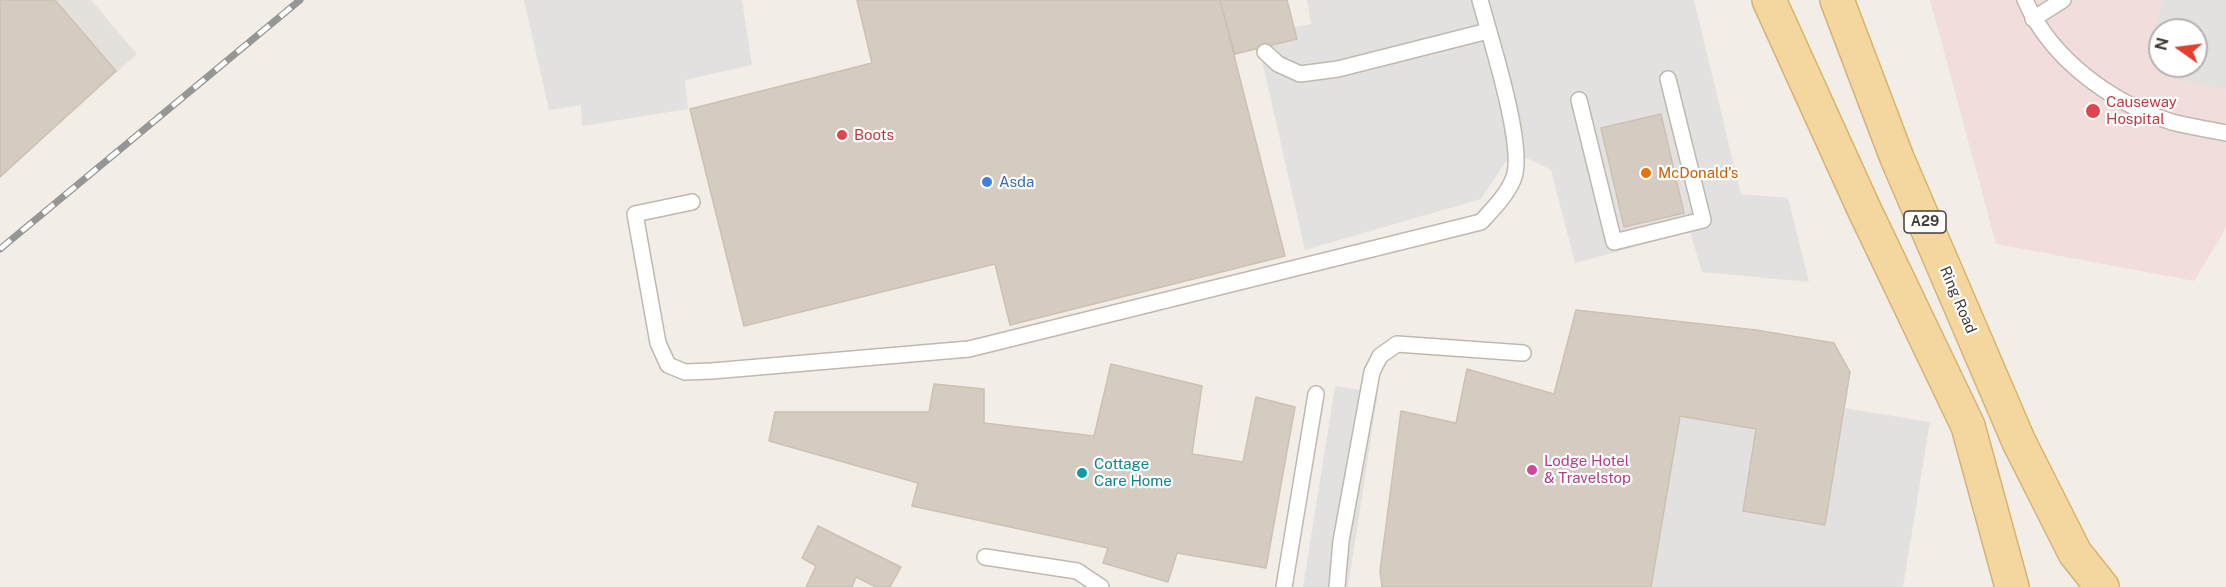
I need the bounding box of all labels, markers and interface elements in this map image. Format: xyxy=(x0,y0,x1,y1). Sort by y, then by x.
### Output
north arrow xyxy=(2148,18,2208,78)
text: N xyxy=(2151,36,2173,52)
place label: Causeway Hospital xyxy=(2106,93,2177,128)
marker: Causeway Hospital xyxy=(2084,102,2102,120)
place label: Boots xyxy=(854,126,894,144)
marker: Boots xyxy=(835,128,849,142)
place label: McDonald's xyxy=(1658,164,1738,182)
marker: McDonald's xyxy=(1639,166,1653,180)
place label: Asda xyxy=(999,173,1034,191)
marker: Asda xyxy=(980,175,994,189)
road number: A29 xyxy=(1904,211,1946,233)
street label: Ring Road xyxy=(1936,264,1980,336)
place label: Lodge Hotel & Travelstop xyxy=(1544,452,1631,487)
place label: Cottage Care Home xyxy=(1094,455,1172,490)
marker: Lodge Hotel & Travelstop xyxy=(1525,463,1539,477)
marker: Cottage Care Home xyxy=(1075,466,1089,480)

